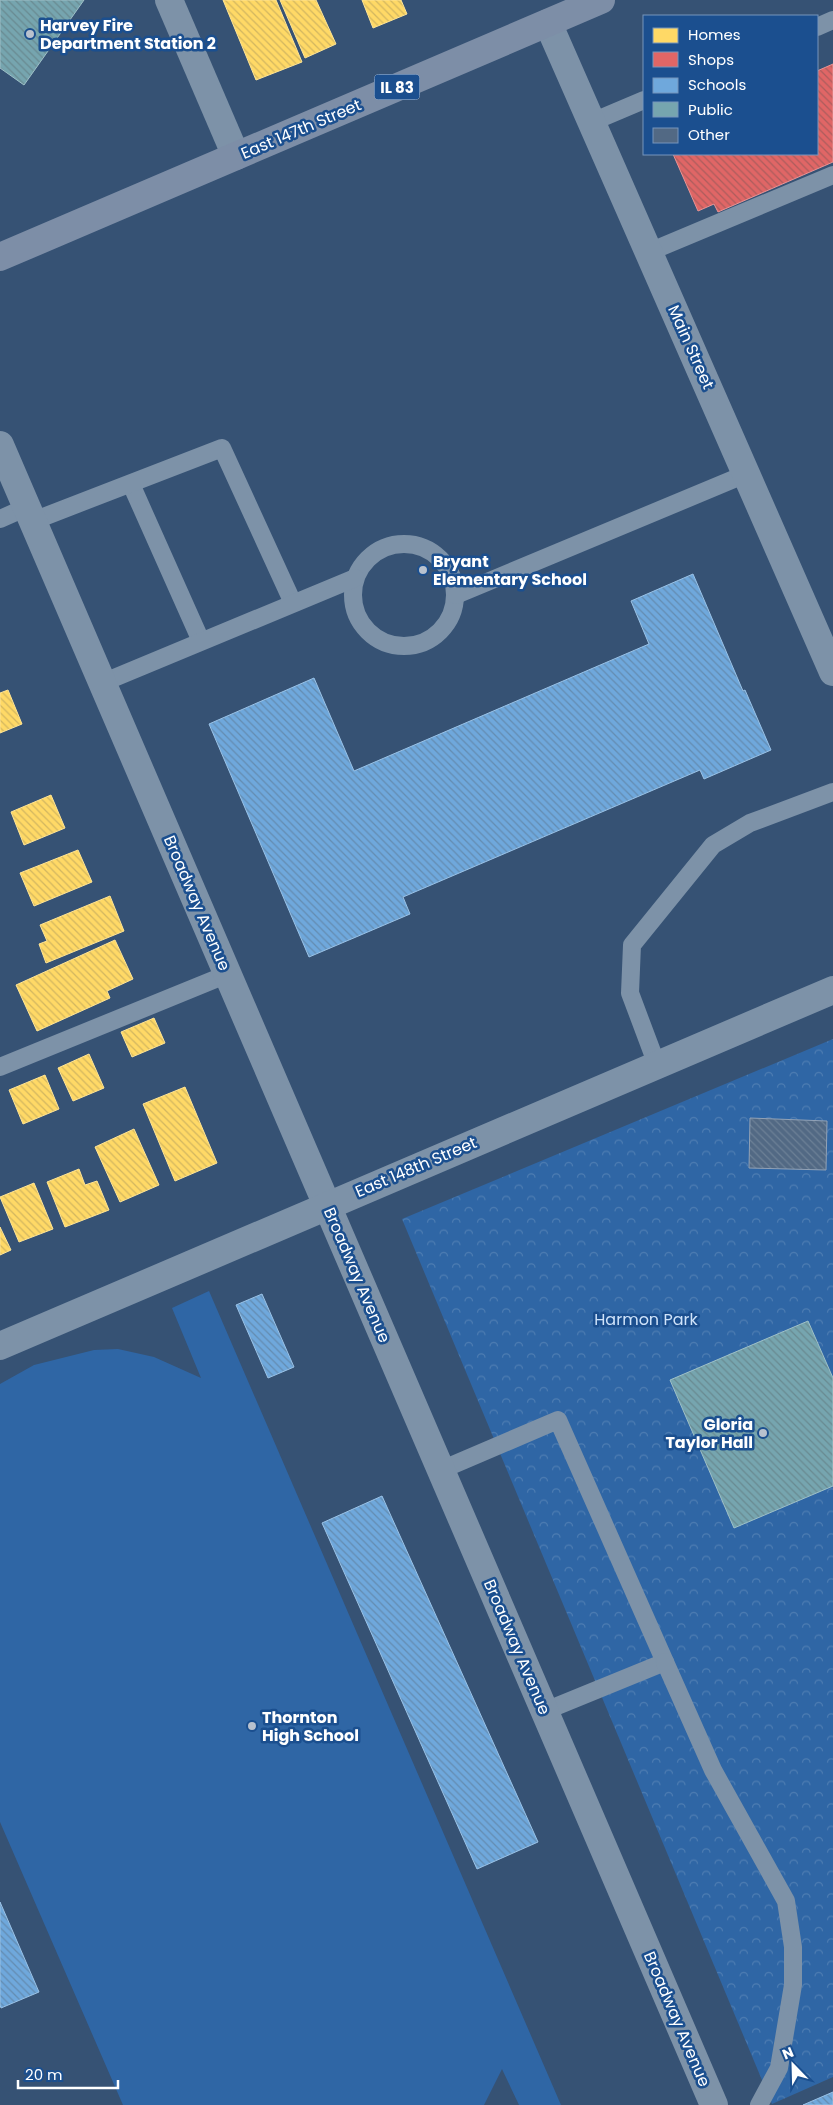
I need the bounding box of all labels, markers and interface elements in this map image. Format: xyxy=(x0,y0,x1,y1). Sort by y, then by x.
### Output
place label: Harvey Fire Department Station 2 xyxy=(40,14,216,55)
legend xyxy=(643,15,818,155)
text: Homes xyxy=(688,24,741,45)
marker: Harvey Fire Department Station 2 xyxy=(24,28,36,40)
text: Shops xyxy=(688,49,734,70)
road number: IL 83 xyxy=(374,74,420,100)
text: Schools xyxy=(688,74,746,95)
street label: East 147th Street xyxy=(237,93,365,165)
text: Public xyxy=(688,99,733,120)
text: Other xyxy=(688,124,730,145)
street label: Main Street xyxy=(662,301,720,393)
place label: Bryant Elementary School xyxy=(433,550,587,591)
marker: Bryant Elementary School xyxy=(417,564,429,576)
street label: Broadway Avenue xyxy=(158,832,236,974)
street label: East 148th Street xyxy=(352,1131,480,1203)
street label: Broadway Avenue xyxy=(318,1204,396,1346)
park label: Harmon Park xyxy=(594,1308,698,1331)
place label: Gloria Taylor Hall xyxy=(665,1413,753,1454)
marker: Gloria Taylor Hall xyxy=(757,1427,769,1439)
street label: Broadway Avenue xyxy=(478,1576,556,1718)
place label: Thornton High School xyxy=(262,1706,359,1747)
marker: Thornton High School xyxy=(246,1720,258,1732)
street label: Broadway Avenue xyxy=(638,1948,716,2090)
north arrow xyxy=(768,2040,818,2090)
text: N xyxy=(779,2042,797,2064)
scale bar xyxy=(18,2058,118,2090)
text: 20 m xyxy=(25,2064,63,2085)

